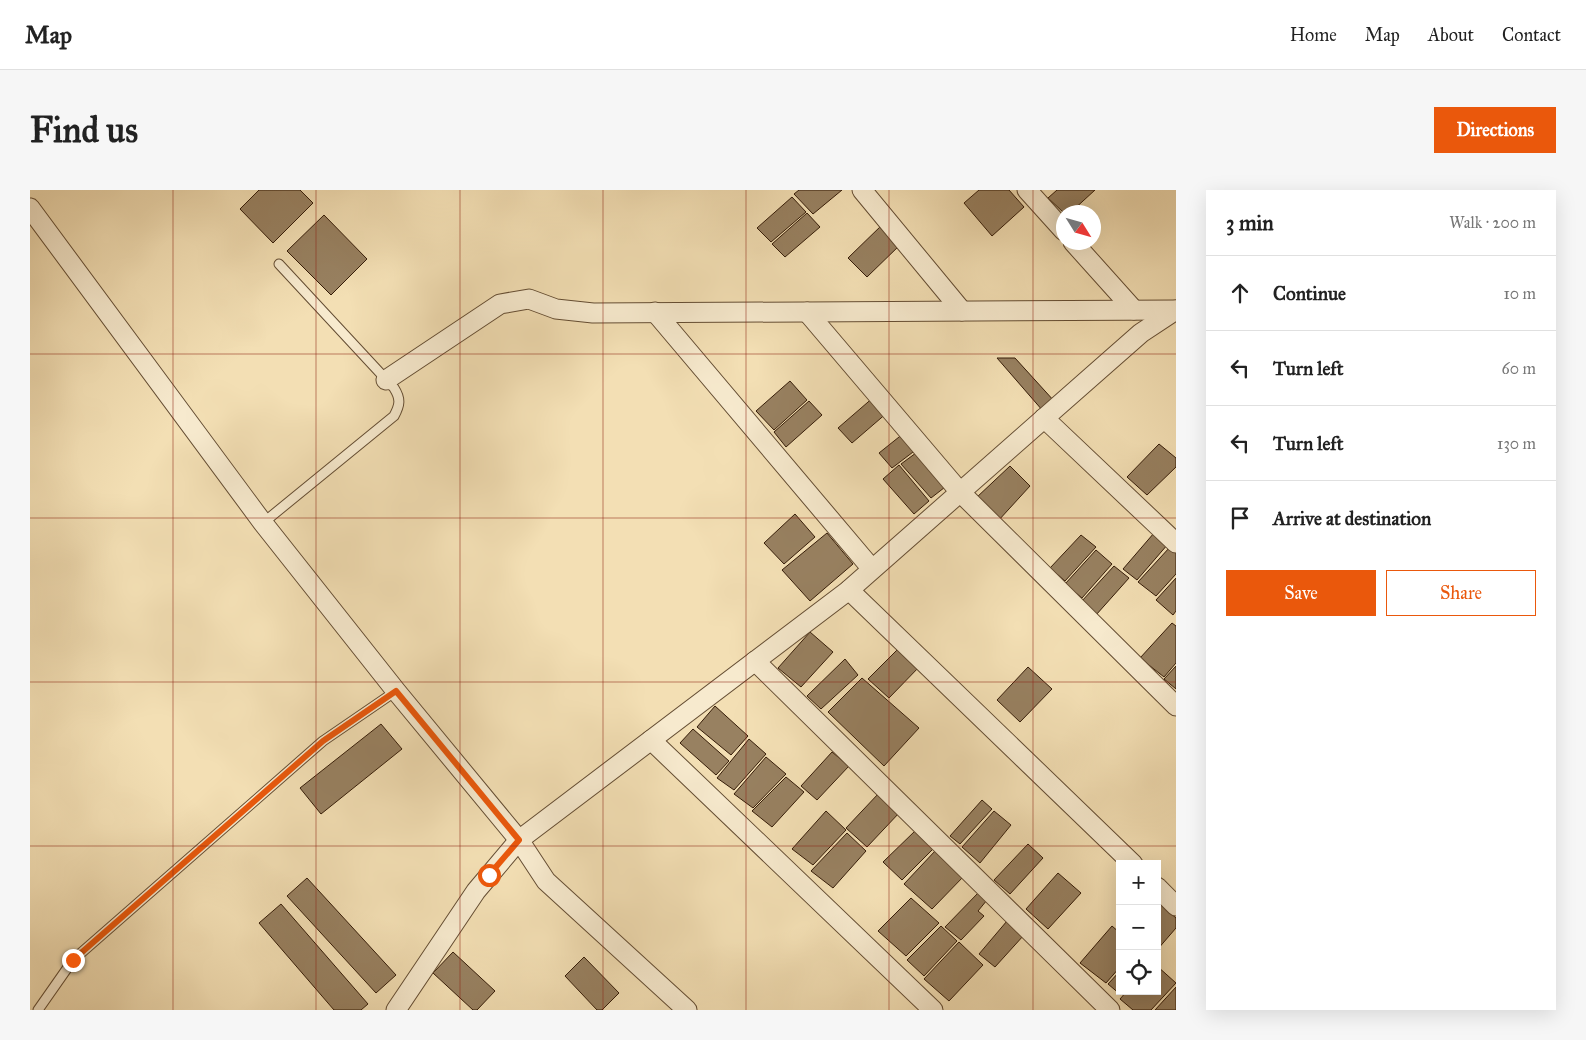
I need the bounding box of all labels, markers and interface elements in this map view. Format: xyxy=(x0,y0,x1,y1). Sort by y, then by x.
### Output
text: Map xyxy=(25,20,72,50)
text: Home xyxy=(1290,24,1337,46)
text: Map xyxy=(1365,24,1400,46)
text: About xyxy=(1428,24,1474,46)
text: Contact xyxy=(1502,24,1561,46)
button: Directions xyxy=(1434,107,1556,153)
text: Find us xyxy=(30,109,138,152)
north arrow xyxy=(1056,205,1101,250)
text: 3 min xyxy=(1226,210,1274,236)
text: Walk · 200 m xyxy=(1449,213,1536,232)
icon: ahead xyxy=(1226,279,1254,307)
text: Continue xyxy=(1273,282,1346,305)
text: 10 m xyxy=(1504,284,1536,303)
icon: left xyxy=(1226,354,1254,382)
text: Turn left xyxy=(1273,357,1343,380)
text: 60 m xyxy=(1502,359,1536,378)
icon: left xyxy=(1226,429,1254,457)
text: Turn left xyxy=(1273,432,1343,455)
text: 130 m xyxy=(1497,434,1536,453)
icon: arrive xyxy=(1226,504,1254,532)
text: Arrive at destination xyxy=(1273,507,1431,530)
button: Save xyxy=(1226,570,1376,616)
button: Share xyxy=(1386,570,1536,616)
map controls xyxy=(1116,860,1161,995)
button: + xyxy=(1116,860,1161,905)
route start xyxy=(478,864,501,887)
button: − xyxy=(1116,905,1161,950)
route end xyxy=(62,949,85,972)
button: locate xyxy=(1116,950,1161,995)

